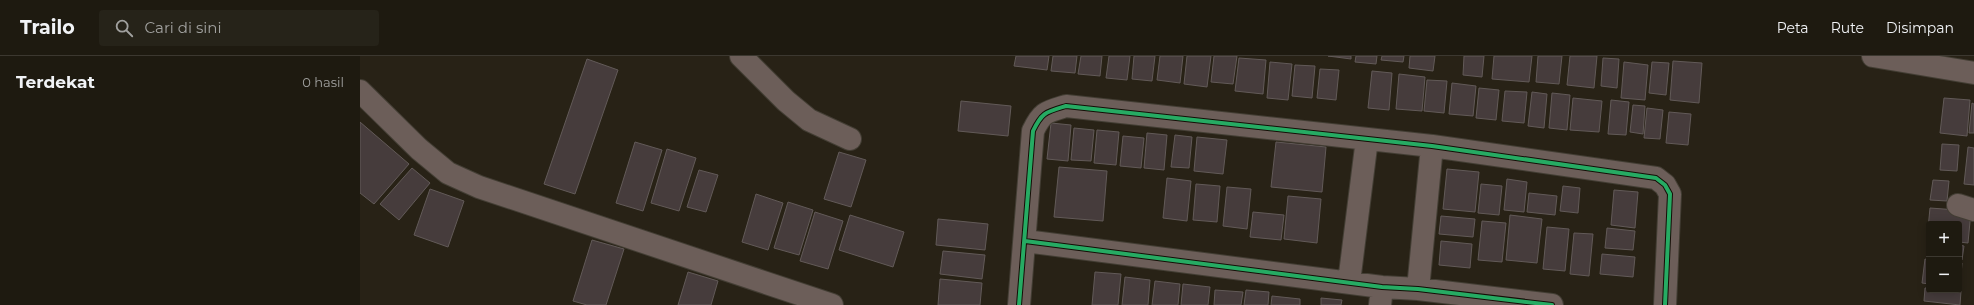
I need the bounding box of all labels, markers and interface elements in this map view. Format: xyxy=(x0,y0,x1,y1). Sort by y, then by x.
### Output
search box xyxy=(99,10,379,46)
text: Trailo xyxy=(20,16,75,39)
icon: search xyxy=(113,17,135,39)
text: Cari di sini xyxy=(145,18,221,37)
text: Peta xyxy=(1777,19,1809,37)
text: Rute xyxy=(1831,19,1864,37)
text: Disimpan xyxy=(1886,19,1954,37)
text: Terdekat xyxy=(16,72,95,92)
text: 0 hasil xyxy=(302,74,344,90)
map controls xyxy=(1926,221,1962,293)
button: + xyxy=(1926,221,1962,257)
button: − xyxy=(1926,257,1962,293)

